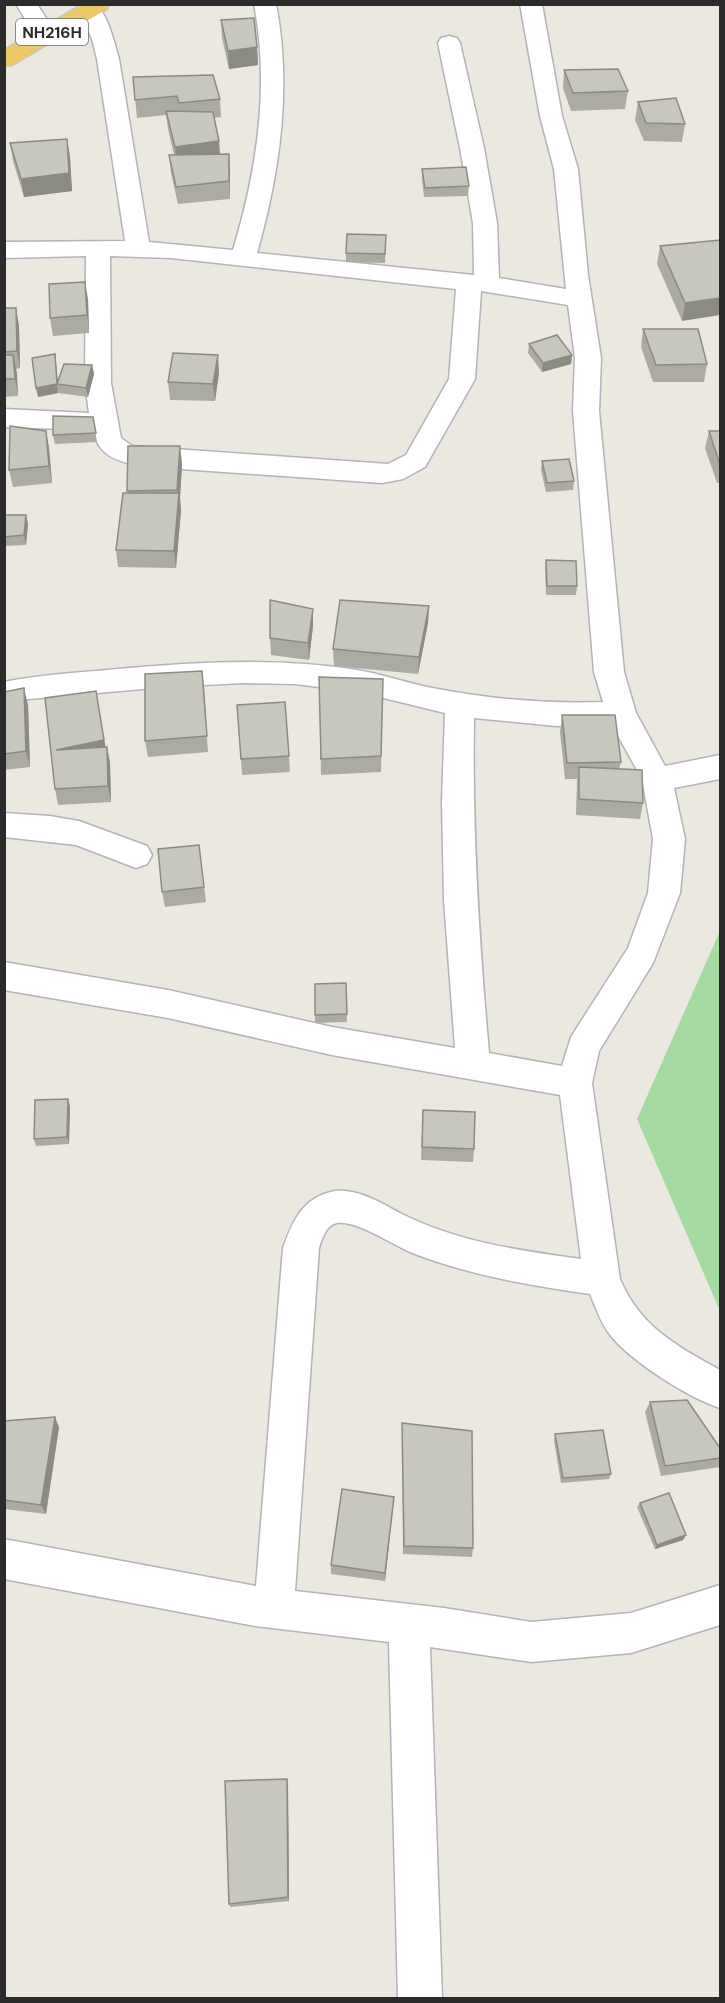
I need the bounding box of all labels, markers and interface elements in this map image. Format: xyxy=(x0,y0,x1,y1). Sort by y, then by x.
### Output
road number: NH216H xyxy=(16,19,88,45)

